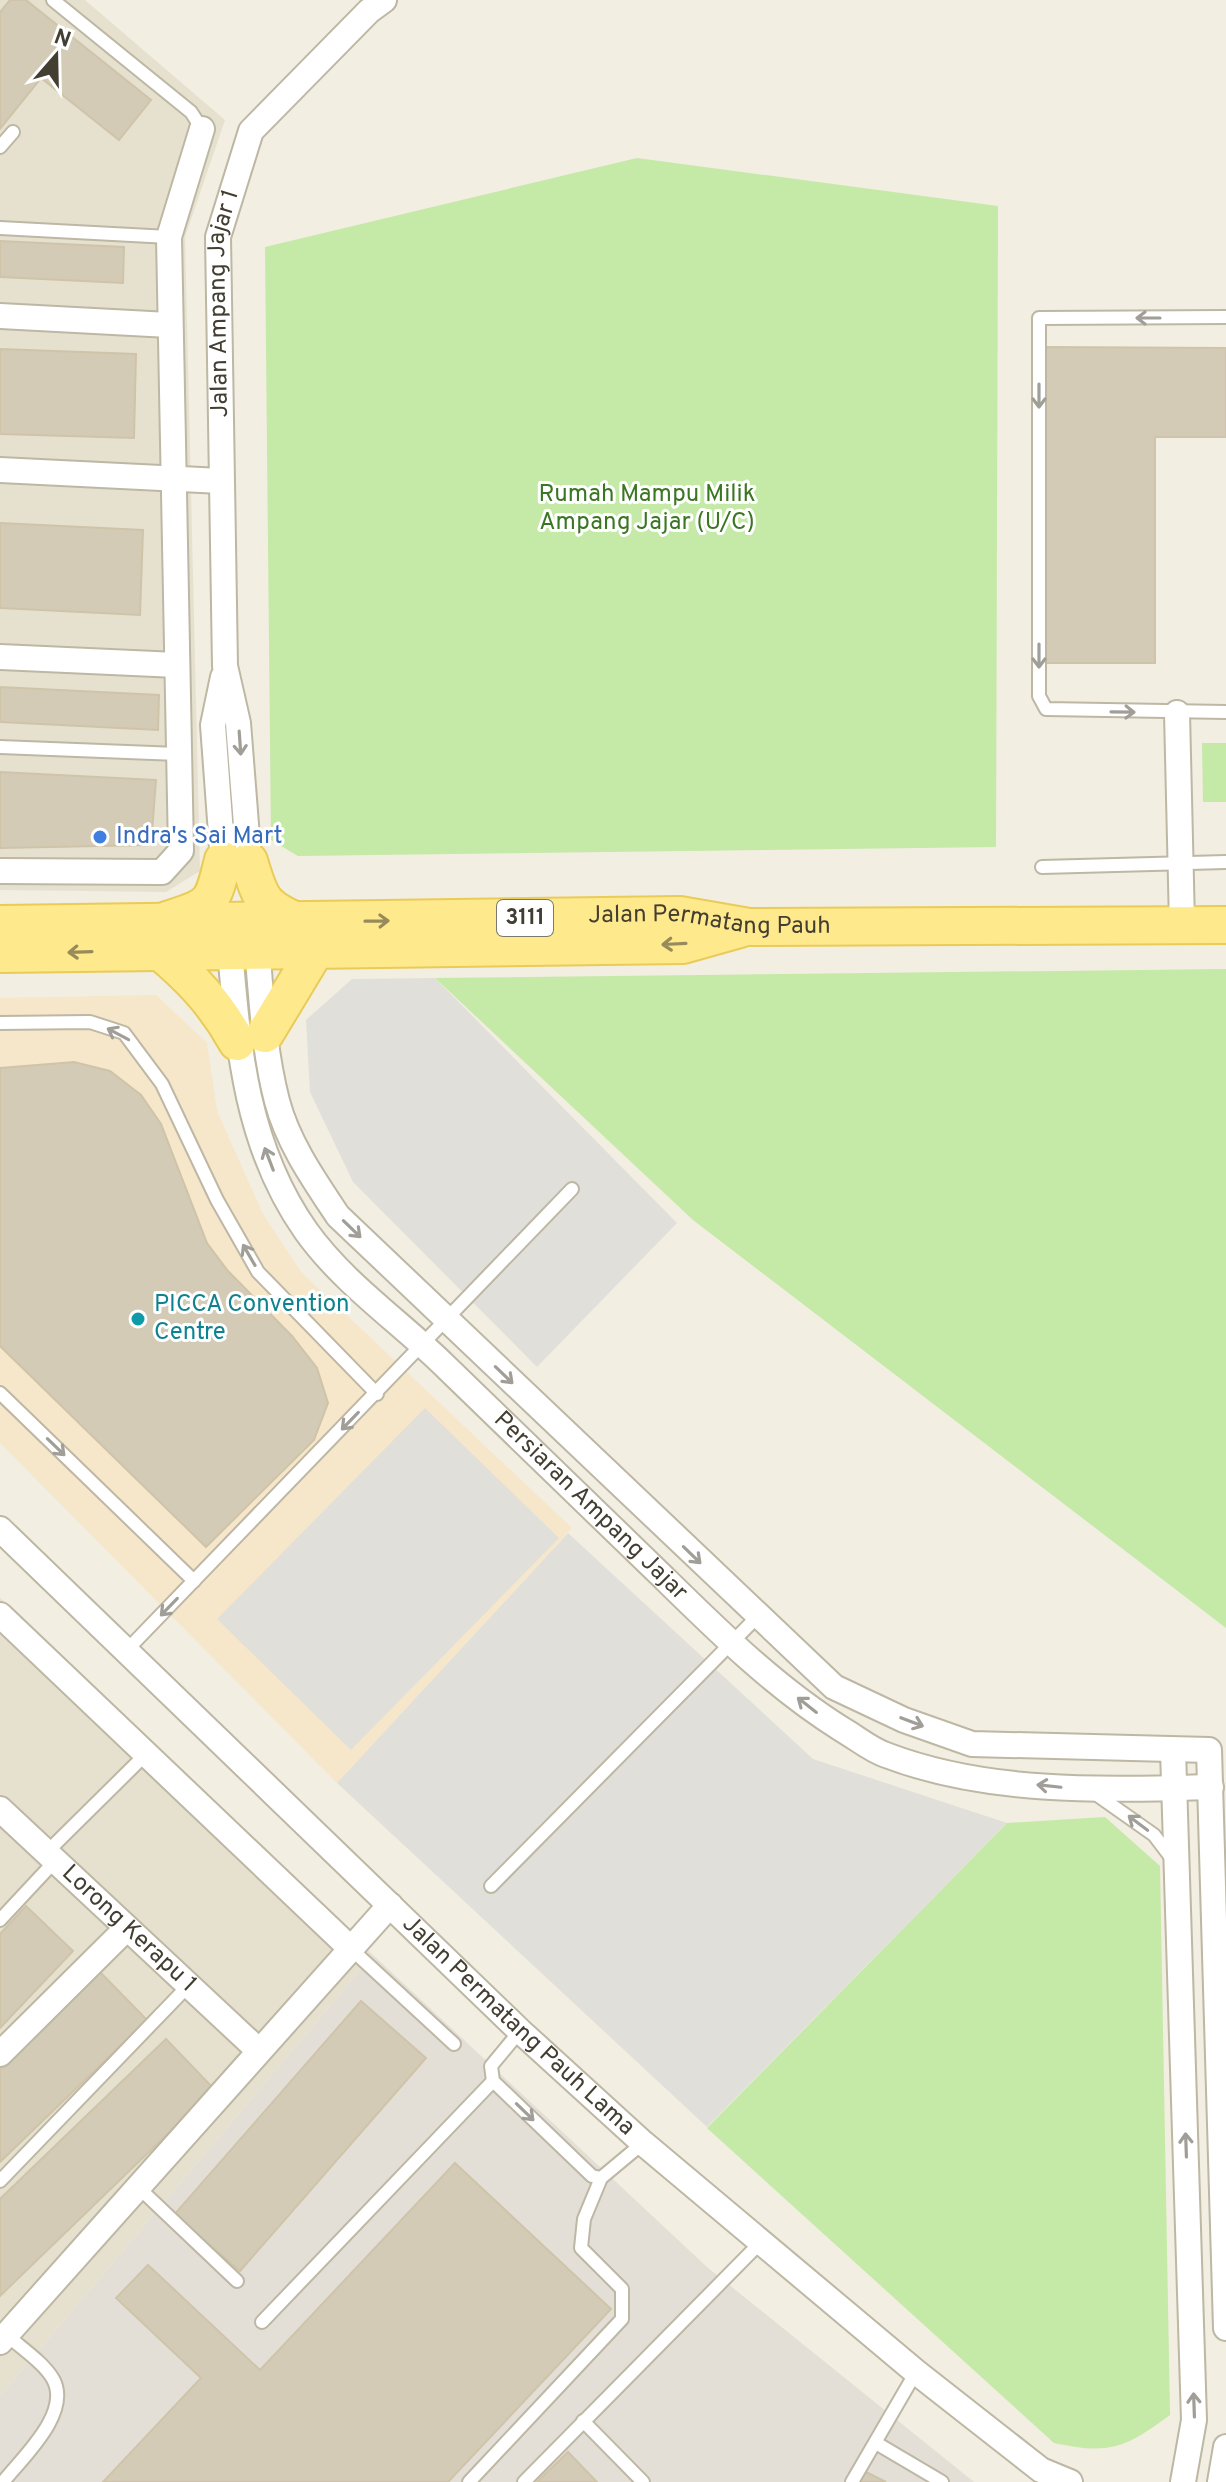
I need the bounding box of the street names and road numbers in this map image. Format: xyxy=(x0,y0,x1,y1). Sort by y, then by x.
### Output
street label: Jalan Ampang Jajar 1 xyxy=(203,186,247,418)
road number: 3111 xyxy=(497,900,553,936)
street label: Jalan Permatang Pauh xyxy=(588,900,831,942)
street label: Persiaran Ampang Jajar xyxy=(487,1405,694,1607)
street label: Lorong Kerapu 1 xyxy=(55,1859,202,1999)
street label: Jalan Permatang Pauh Lama xyxy=(395,1910,641,2143)

